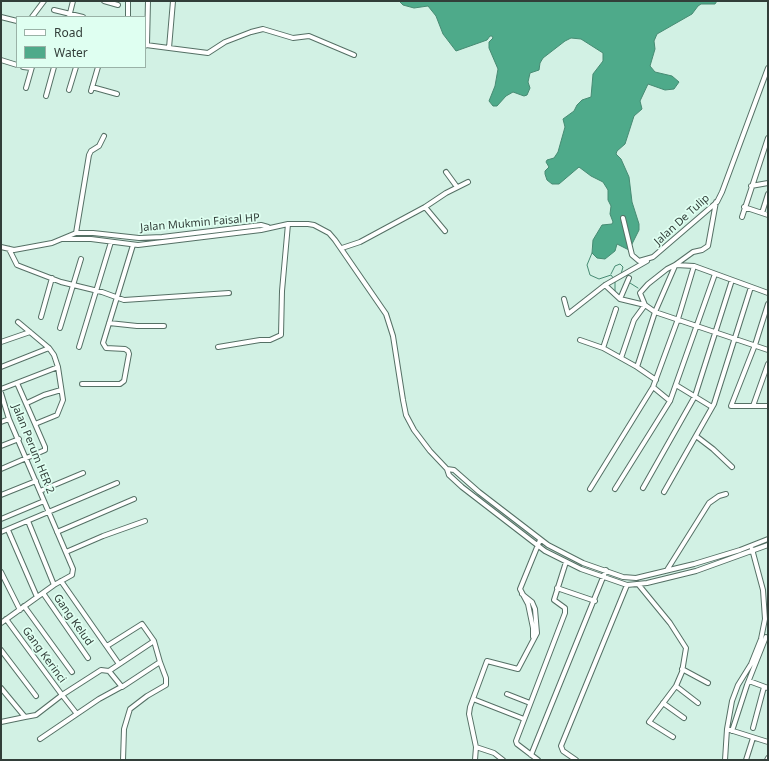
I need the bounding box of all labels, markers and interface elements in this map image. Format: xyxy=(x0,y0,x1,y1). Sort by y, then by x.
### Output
legend xyxy=(16,16,146,68)
text: Road xyxy=(54,24,83,41)
text: Water xyxy=(54,44,88,61)
street label: Jalan De Tulip xyxy=(652,192,712,248)
street label: Jalan Mukmin Faisal HP xyxy=(140,211,260,235)
street label: Jalan Perum HER 2 xyxy=(9,402,57,496)
street label: Gang Kelud xyxy=(50,592,96,648)
street label: Gang Kerinci xyxy=(19,624,69,686)

